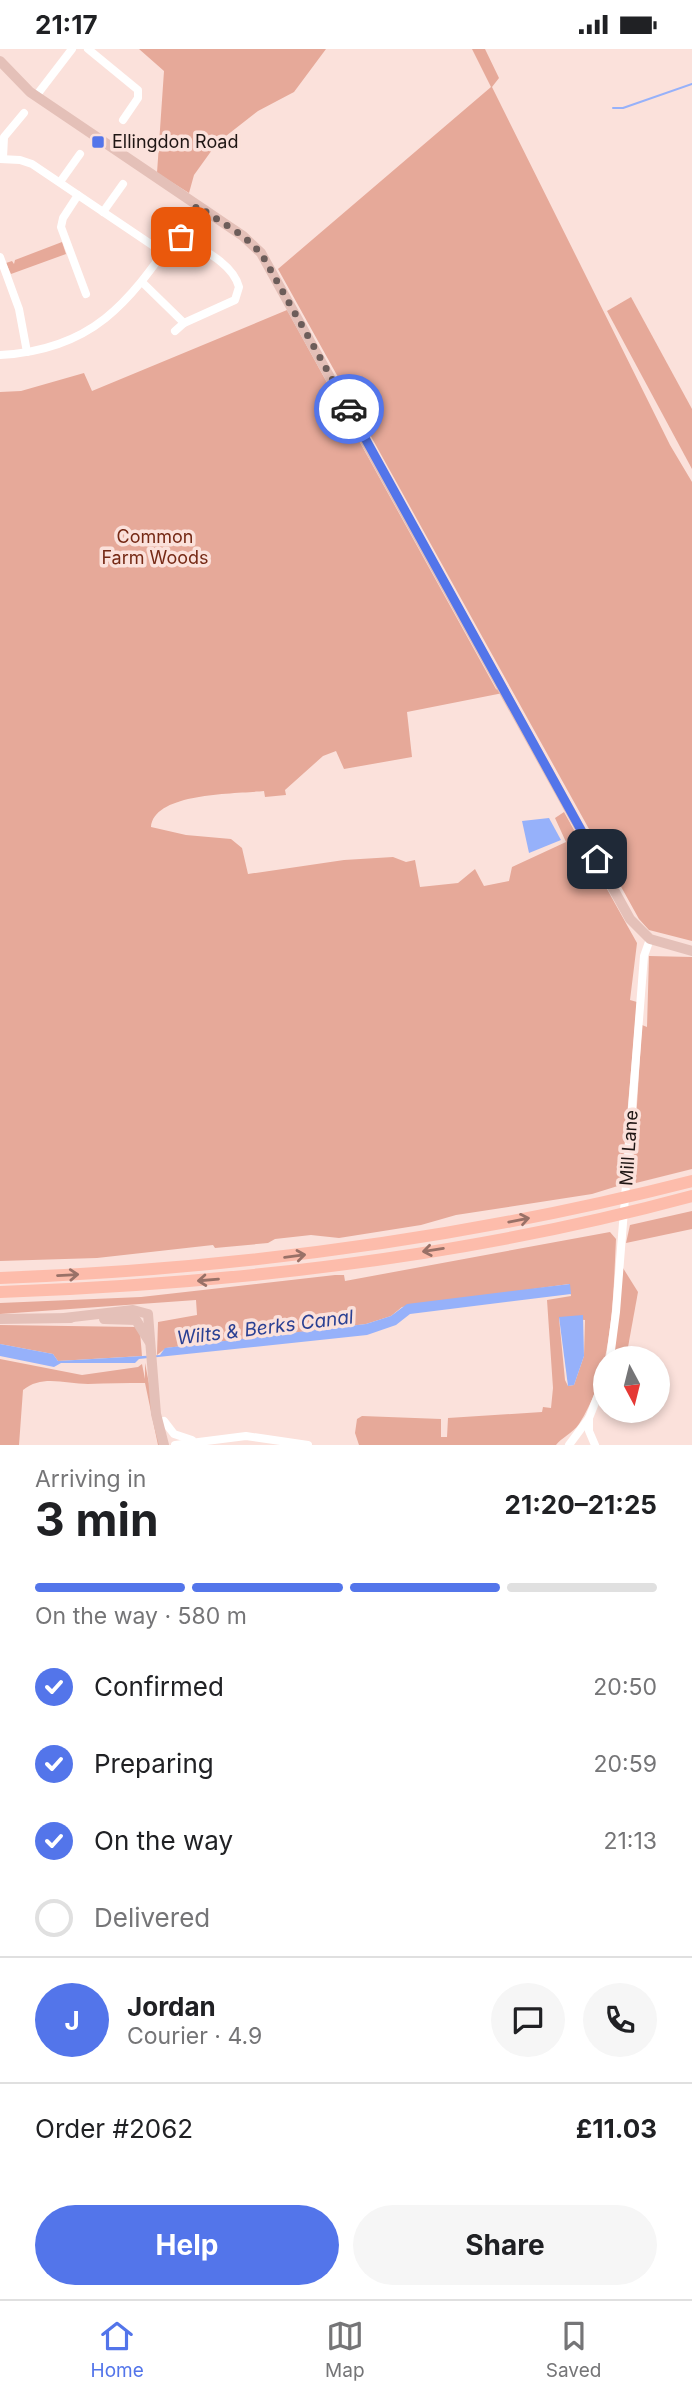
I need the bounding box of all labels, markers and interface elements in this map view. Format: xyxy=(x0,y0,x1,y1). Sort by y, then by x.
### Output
text: 21:17 xyxy=(35,9,98,40)
place label: Ellingdon Road xyxy=(112,131,239,152)
marker: Ellingdon Road xyxy=(90,134,106,150)
pin xyxy=(151,207,211,267)
icon: bag xyxy=(162,218,200,256)
courier xyxy=(314,374,384,444)
icon: car xyxy=(330,390,368,428)
park label: Common Farm Woods xyxy=(101,526,209,568)
pin xyxy=(567,829,627,889)
icon: home xyxy=(578,840,616,878)
street label: Mill Lane xyxy=(615,1109,642,1187)
one-way arrow xyxy=(507,1212,530,1226)
one-way arrow xyxy=(423,1244,445,1257)
one-way arrow xyxy=(283,1250,306,1263)
one-way arrow xyxy=(56,1269,79,1282)
one-way arrow xyxy=(197,1274,220,1287)
water label: Wilts & Berks Canal xyxy=(175,1305,355,1350)
north arrow xyxy=(593,1346,670,1423)
map controls xyxy=(593,1346,670,1423)
text: Arriving in xyxy=(35,1465,146,1493)
text: 21:20–21:25 xyxy=(505,1489,657,1520)
text: 3 min xyxy=(35,1491,159,1547)
text: On the way · 580 m xyxy=(35,1602,247,1630)
icon: check xyxy=(35,1668,73,1706)
text: Confirmed xyxy=(94,1671,224,1702)
text: 20:50 xyxy=(593,1673,657,1701)
icon: check xyxy=(35,1745,73,1783)
text: Preparing xyxy=(94,1748,214,1779)
text: 20:59 xyxy=(594,1750,657,1778)
icon: check xyxy=(35,1822,73,1860)
text: On the way xyxy=(94,1825,233,1856)
text: 21:13 xyxy=(603,1827,657,1855)
text: Delivered xyxy=(94,1902,210,1933)
button: chat xyxy=(491,1983,565,2057)
button: phone xyxy=(583,1983,657,2057)
text: Jordan xyxy=(127,1991,216,2022)
text: J xyxy=(64,2005,80,2036)
text: Courier · 4.9 xyxy=(127,2022,262,2050)
text: Order #2062 xyxy=(35,2113,193,2144)
text: £11.03 xyxy=(576,2113,657,2144)
button: Help xyxy=(35,2205,339,2285)
button: Share xyxy=(353,2205,657,2285)
tab: Home xyxy=(91,2317,144,2382)
tab: Map xyxy=(325,2317,365,2382)
tab: Saved xyxy=(546,2317,601,2382)

